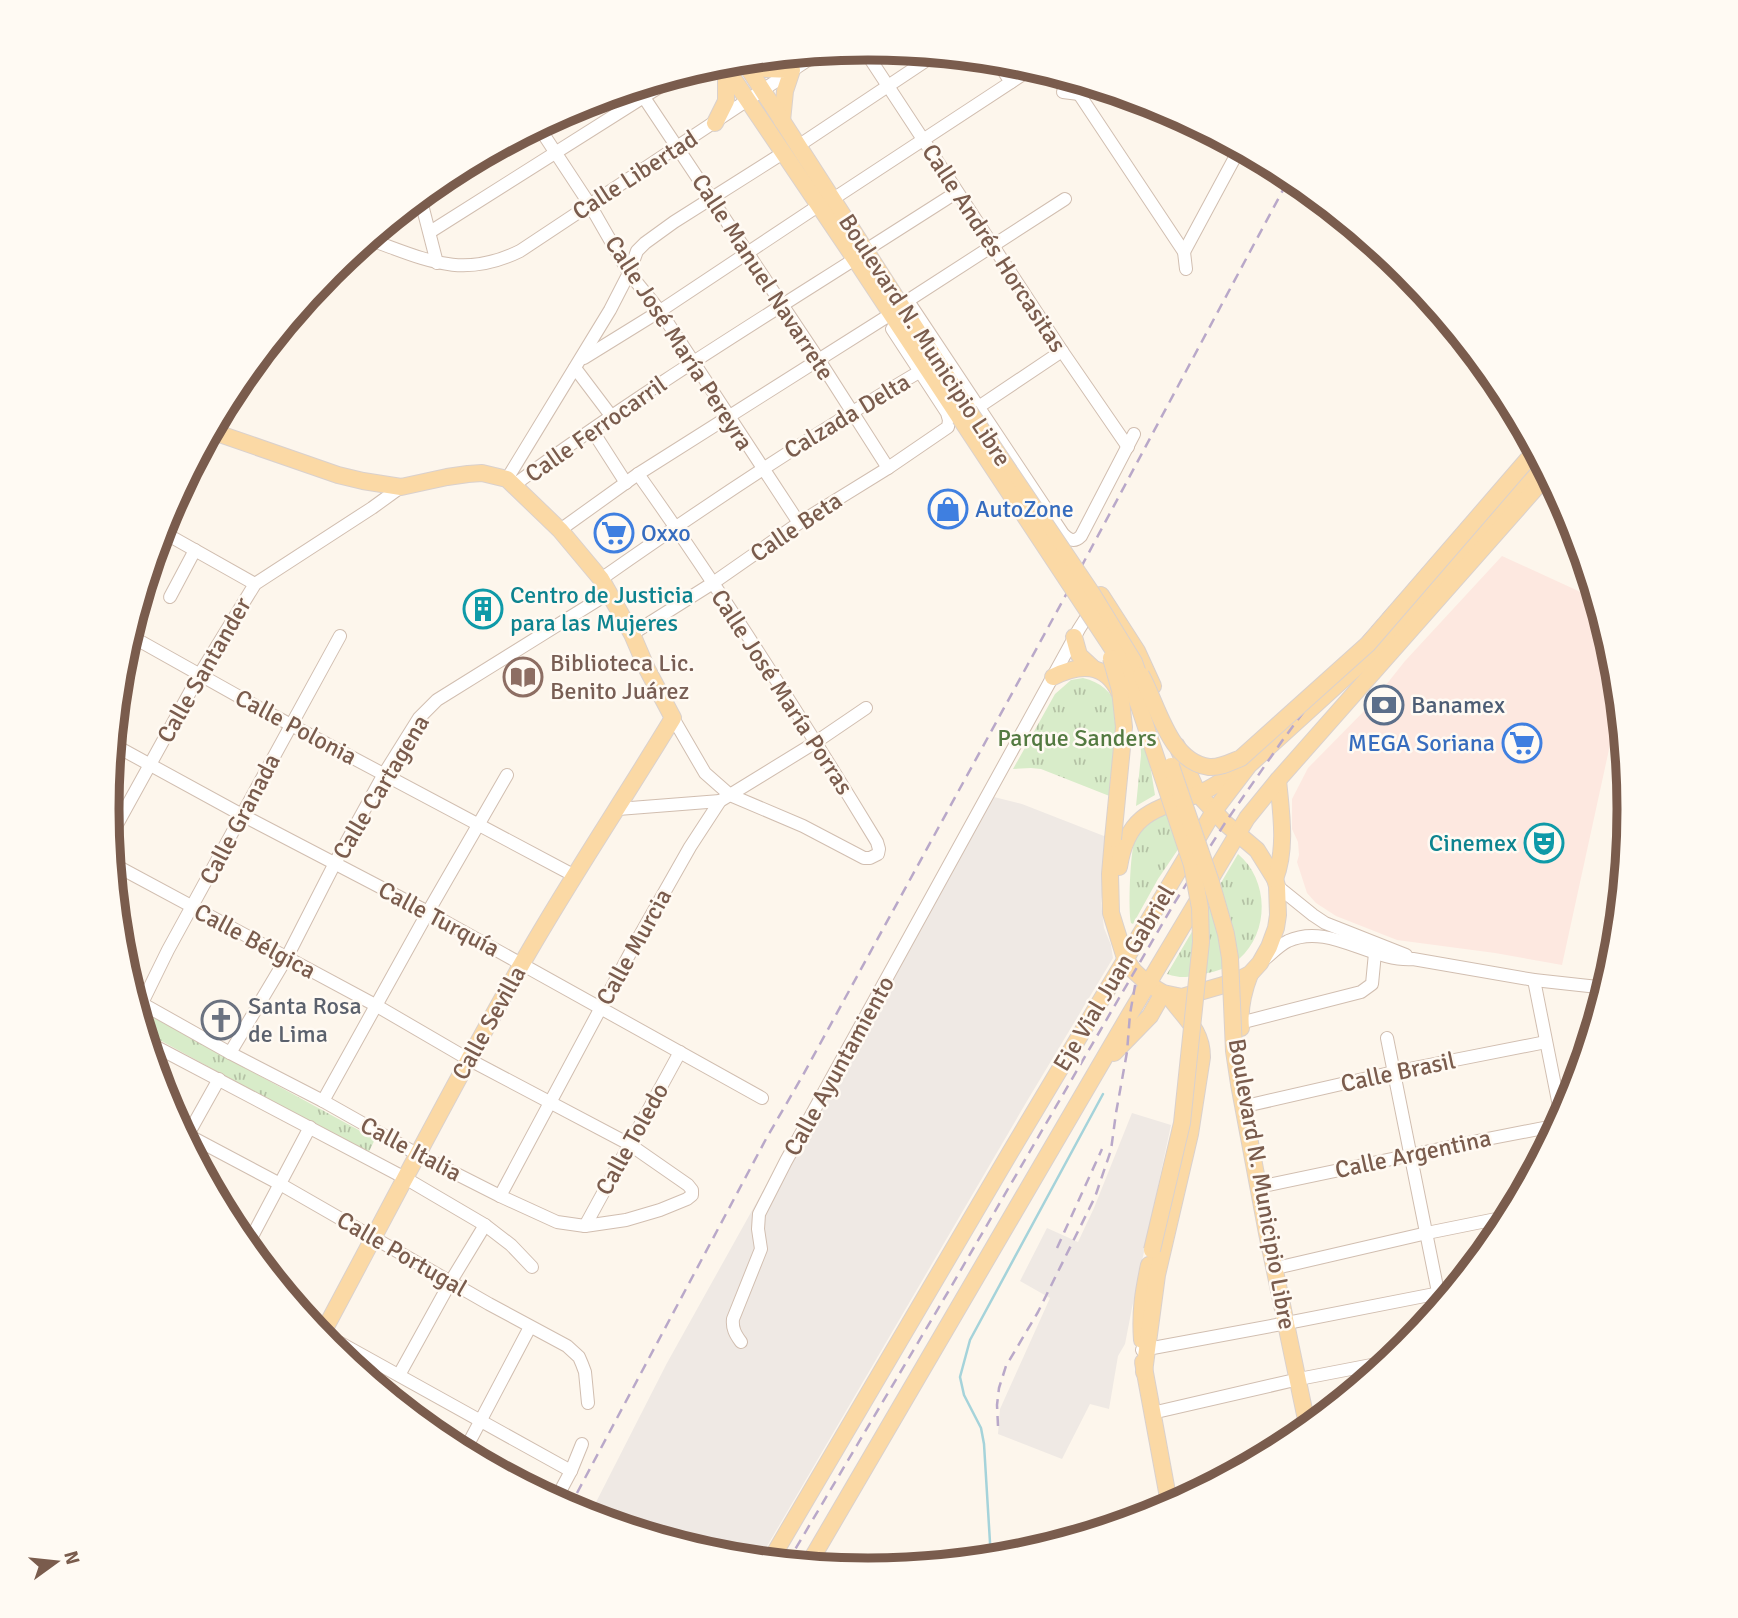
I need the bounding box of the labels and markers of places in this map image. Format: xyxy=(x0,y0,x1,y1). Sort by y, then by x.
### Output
shop icon: AutoZone xyxy=(927,488,969,530)
place label: AutoZone xyxy=(975,494,1074,524)
supermarket icon: Oxxo xyxy=(593,512,635,554)
place label: Oxxo xyxy=(641,518,691,548)
place label: Centro de Justicia para las Mujeres xyxy=(510,580,694,638)
building icon: Centro de Justicia para las Mujeres xyxy=(462,588,504,630)
place label: Biblioteca Lic. Benito Juárez xyxy=(550,648,695,706)
library icon: Biblioteca Lic. Benito Juárez xyxy=(502,656,544,698)
bank icon: Banamex xyxy=(1363,684,1405,726)
place label: Banamex xyxy=(1411,690,1505,720)
supermarket icon: MEGA Soriana xyxy=(1501,722,1543,764)
place label: MEGA Soriana xyxy=(1348,728,1495,758)
theatre icon: Cinemex xyxy=(1523,822,1565,864)
place label: Cinemex xyxy=(1429,828,1517,858)
place label: Santa Rosa de Lima xyxy=(248,991,362,1049)
church icon: Santa Rosa de Lima xyxy=(200,999,242,1041)

